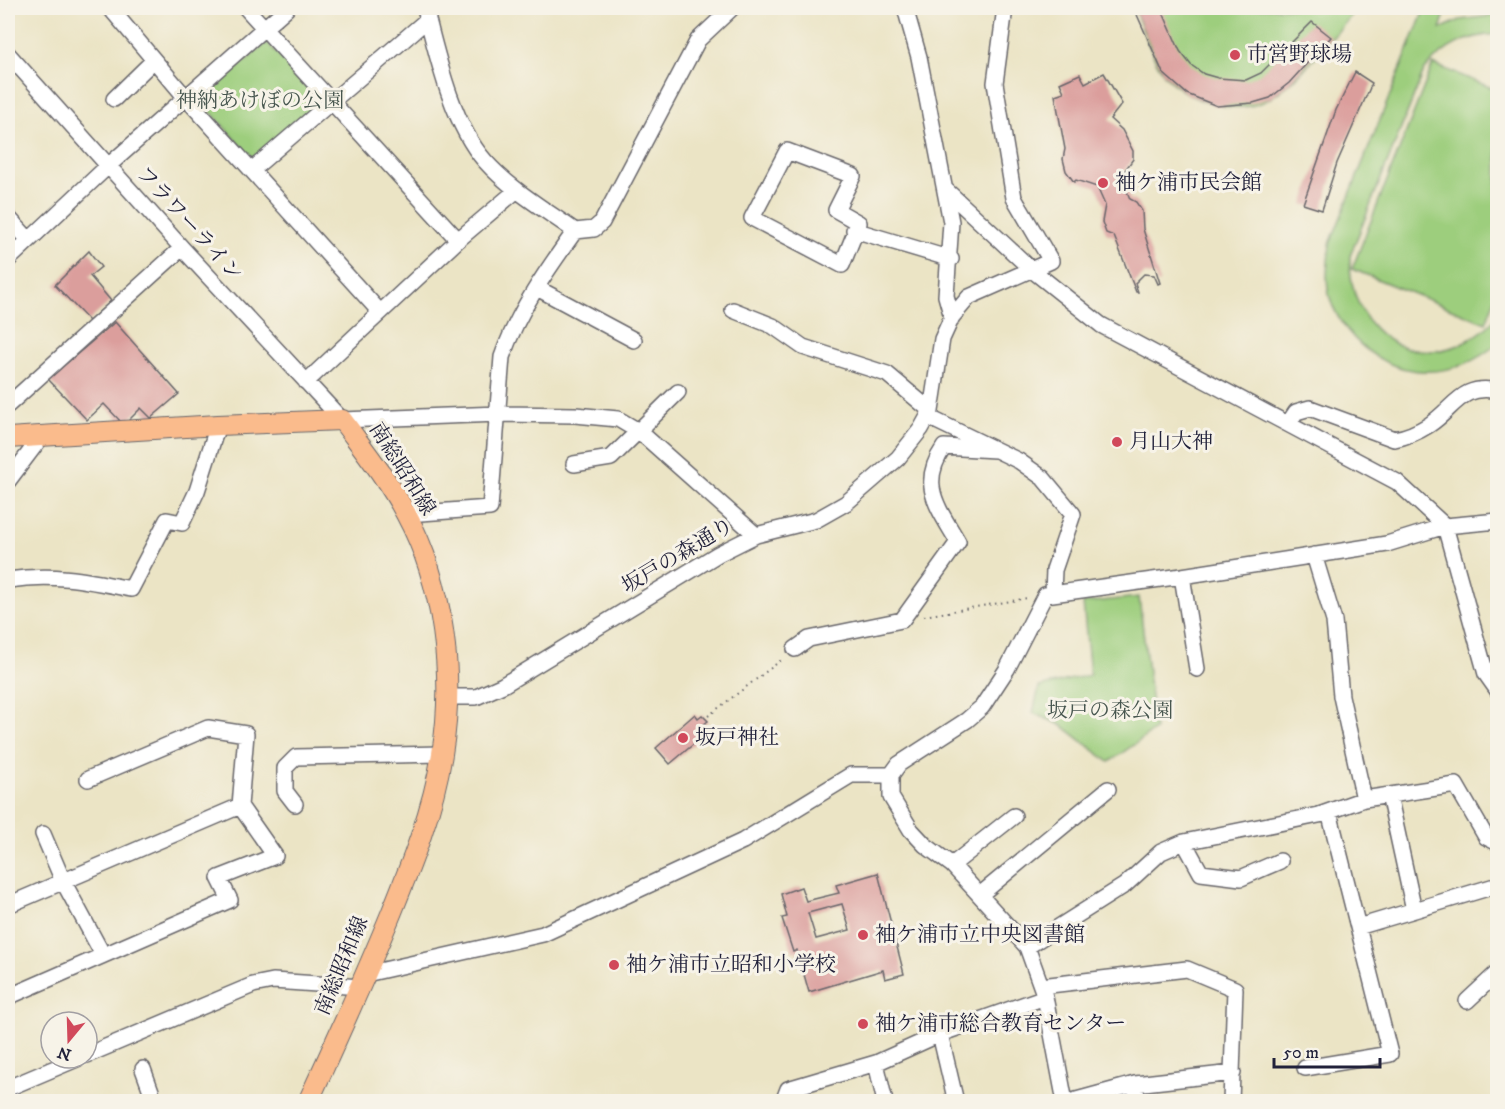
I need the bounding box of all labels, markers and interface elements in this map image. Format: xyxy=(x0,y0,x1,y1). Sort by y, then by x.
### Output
place label: 市営野球場 xyxy=(1247,42,1352,68)
marker: 市営野球場 xyxy=(1228,48,1242,62)
park label: 神納あけぼの公園 xyxy=(176,88,344,114)
street label: フラワーライン xyxy=(130,161,248,287)
place label: 袖ケ浦市民会館 xyxy=(1115,170,1262,196)
marker: 袖ケ浦市民会館 xyxy=(1096,176,1110,190)
street label: 南総昭和線 xyxy=(363,418,441,520)
place label: 月山大神 xyxy=(1129,429,1213,455)
marker: 月山大神 xyxy=(1110,435,1124,449)
street label: 坂戸の森通り xyxy=(617,512,739,600)
park label: 坂戸の森公園 xyxy=(1047,698,1173,724)
place label: 坂戸神社 xyxy=(695,725,779,751)
marker: 坂戸神社 xyxy=(676,731,690,745)
street label: 南総昭和線 xyxy=(310,913,374,1019)
place label: 袖ケ浦市立中央図書館 xyxy=(875,922,1085,948)
marker: 袖ケ浦市立中央図書館 xyxy=(856,928,870,942)
place label: 袖ケ浦市立昭和小学校 xyxy=(626,952,836,978)
marker: 袖ケ浦市立昭和小学校 xyxy=(607,958,621,972)
north arrow xyxy=(39,1010,99,1070)
place label: 袖ケ浦市総合教育センター xyxy=(875,1011,1126,1037)
marker: 袖ケ浦市総合教育センター xyxy=(856,1017,870,1031)
scale bar xyxy=(1274,1031,1380,1069)
text: N xyxy=(55,1042,74,1065)
text: 50 m xyxy=(1283,1042,1319,1064)

